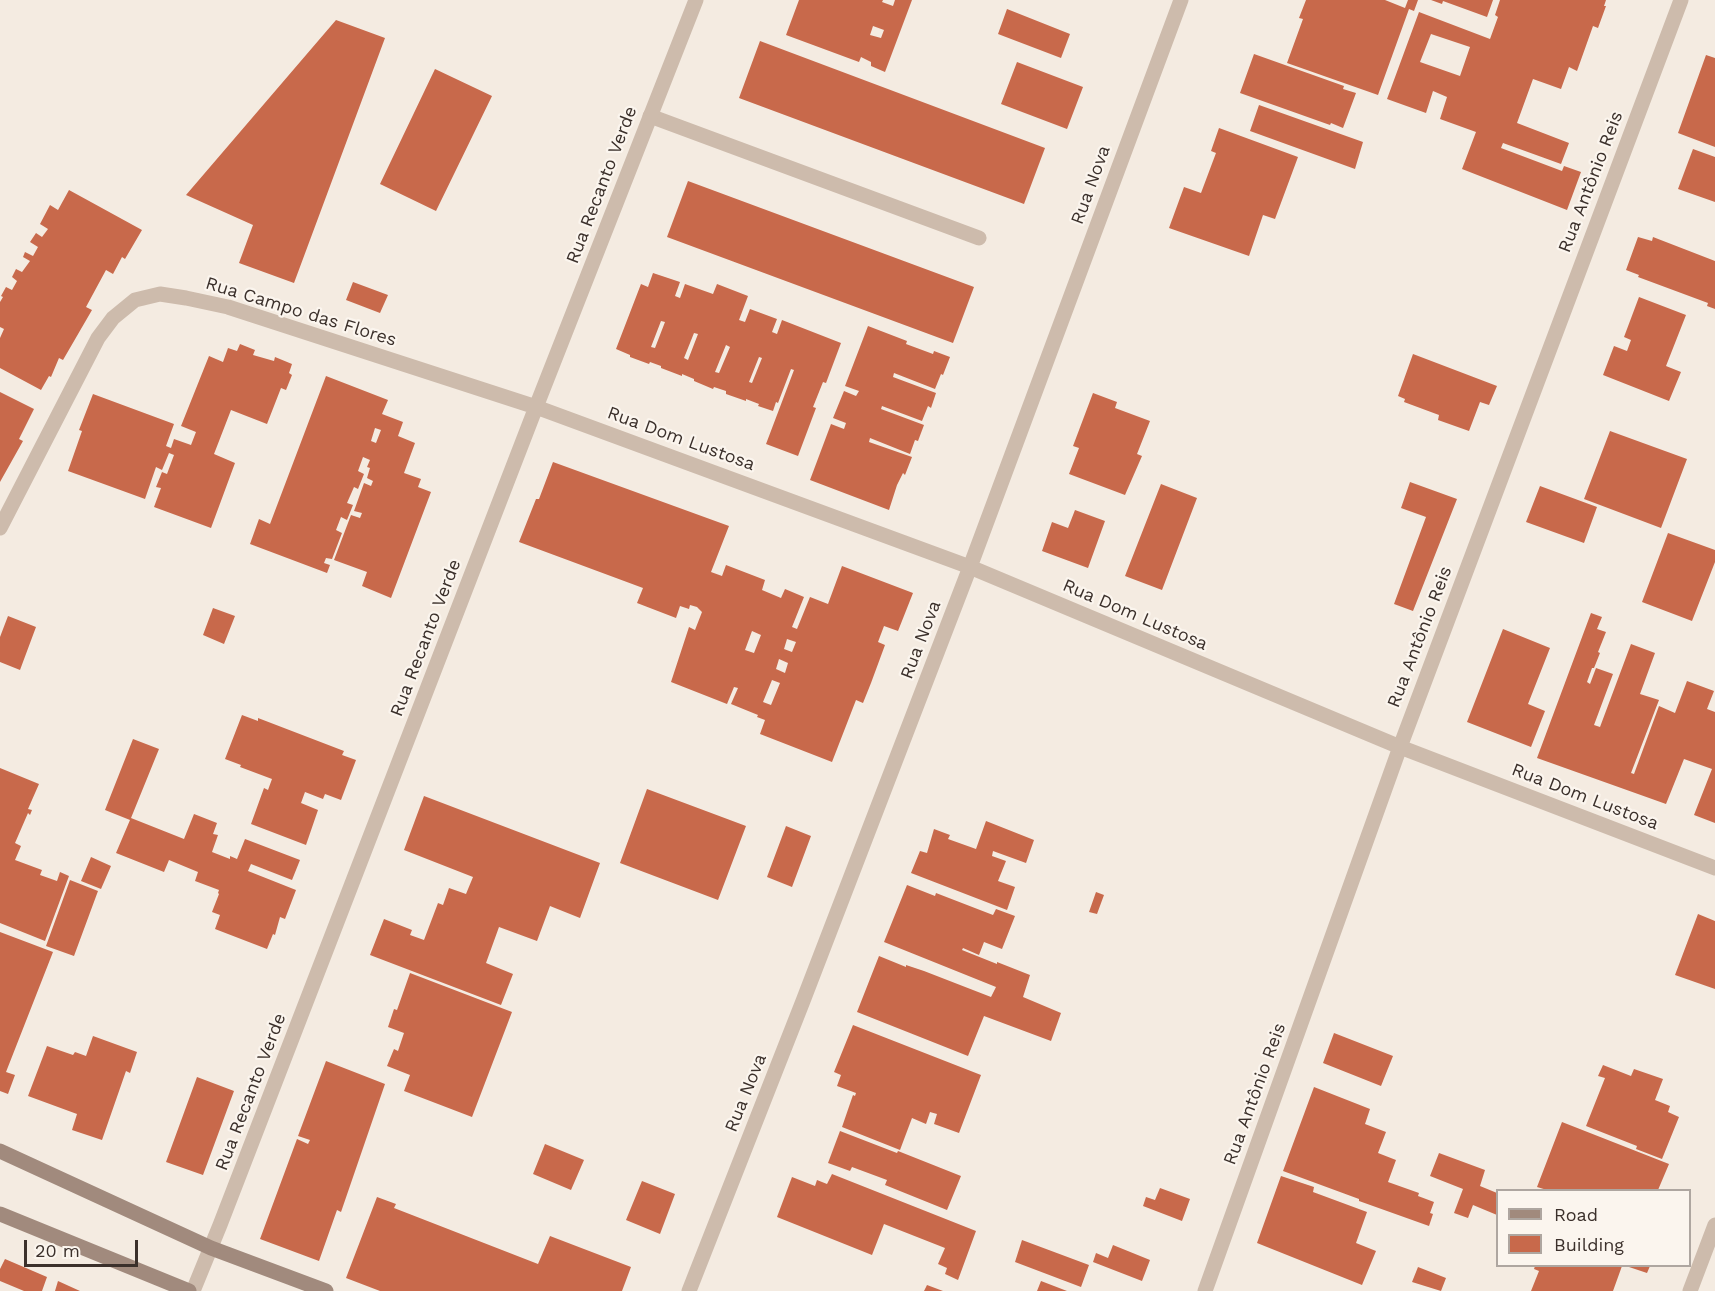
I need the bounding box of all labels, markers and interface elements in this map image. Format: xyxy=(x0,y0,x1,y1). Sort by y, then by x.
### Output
street label: Rua Recanto Verde xyxy=(562,103,642,267)
street label: Rua Antônio Reis xyxy=(1554,108,1628,256)
street label: Rua Nova xyxy=(1067,143,1115,227)
street label: Rua Campo das Flores xyxy=(203,273,399,351)
street label: Rua Dom Lustosa xyxy=(604,402,758,476)
street label: Rua Recanto Verde xyxy=(386,556,466,720)
street label: Rua Antônio Reis xyxy=(1383,563,1457,711)
street label: Rua Dom Lustosa xyxy=(1059,575,1211,655)
street label: Rua Nova xyxy=(896,598,946,682)
street label: Rua Dom Lustosa xyxy=(1509,759,1661,835)
street label: Rua Recanto Verde xyxy=(211,1010,291,1174)
street label: Rua Antônio Reis xyxy=(1219,1020,1291,1168)
street label: Rua Nova xyxy=(721,1051,771,1135)
legend xyxy=(1496,1189,1691,1267)
text: Road xyxy=(1554,1204,1598,1225)
scale bar xyxy=(27,1228,141,1266)
text: Building xyxy=(1554,1234,1624,1255)
text: 20 m xyxy=(35,1240,80,1261)

